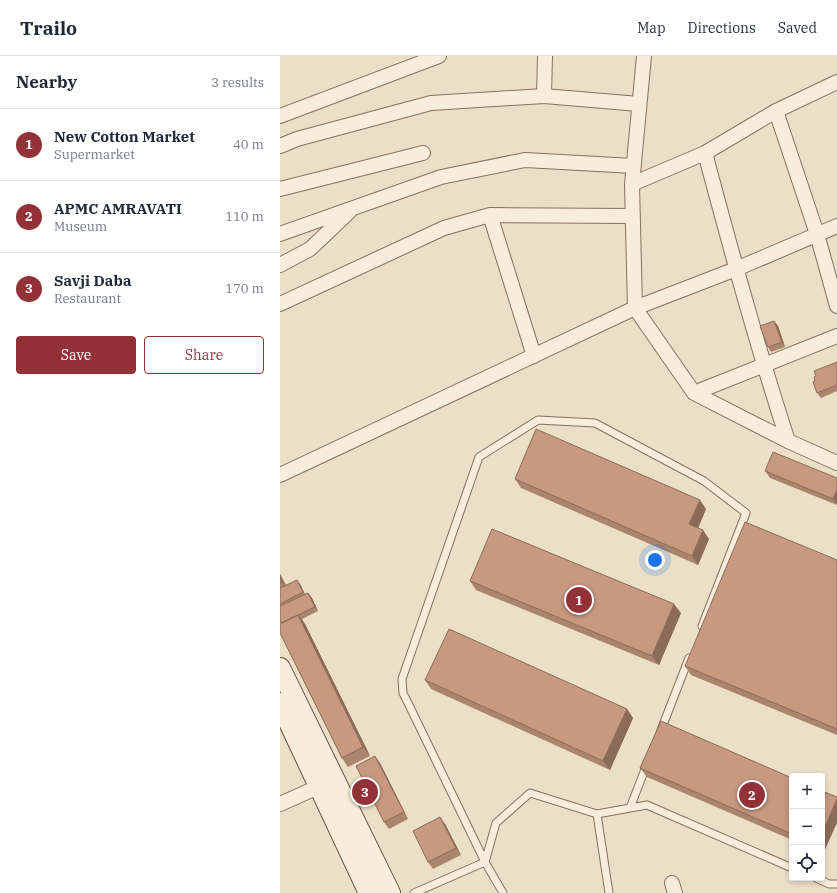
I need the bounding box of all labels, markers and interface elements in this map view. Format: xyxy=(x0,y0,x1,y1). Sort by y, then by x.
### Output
text: Trailo xyxy=(20,16,77,40)
text: Map xyxy=(637,19,666,37)
text: Directions xyxy=(688,19,756,37)
text: Saved xyxy=(778,19,817,37)
text: Nearby xyxy=(16,71,77,93)
text: 3 results xyxy=(211,74,264,91)
text: New Cotton Market xyxy=(54,127,195,146)
text: 1 xyxy=(25,136,33,153)
text: 40 m xyxy=(233,136,264,153)
text: Supermarket xyxy=(54,146,135,163)
text: APMC AMRAVATI xyxy=(54,199,182,218)
text: 2 xyxy=(25,208,33,225)
text: 110 m xyxy=(225,208,264,225)
text: Museum xyxy=(54,218,107,235)
text: Savji Daba xyxy=(54,271,132,290)
text: 3 xyxy=(25,280,33,297)
text: 170 m xyxy=(225,280,264,297)
text: Restaurant xyxy=(54,290,121,307)
button: Save xyxy=(16,336,136,374)
button: Share xyxy=(144,336,264,374)
your location xyxy=(645,550,665,570)
pin: 1 xyxy=(566,585,592,615)
map controls xyxy=(789,773,825,881)
button: + xyxy=(789,773,825,809)
pin: 3 xyxy=(352,777,378,807)
pin: 2 xyxy=(739,780,765,810)
button: − xyxy=(789,809,825,845)
button: locate xyxy=(789,845,825,881)

